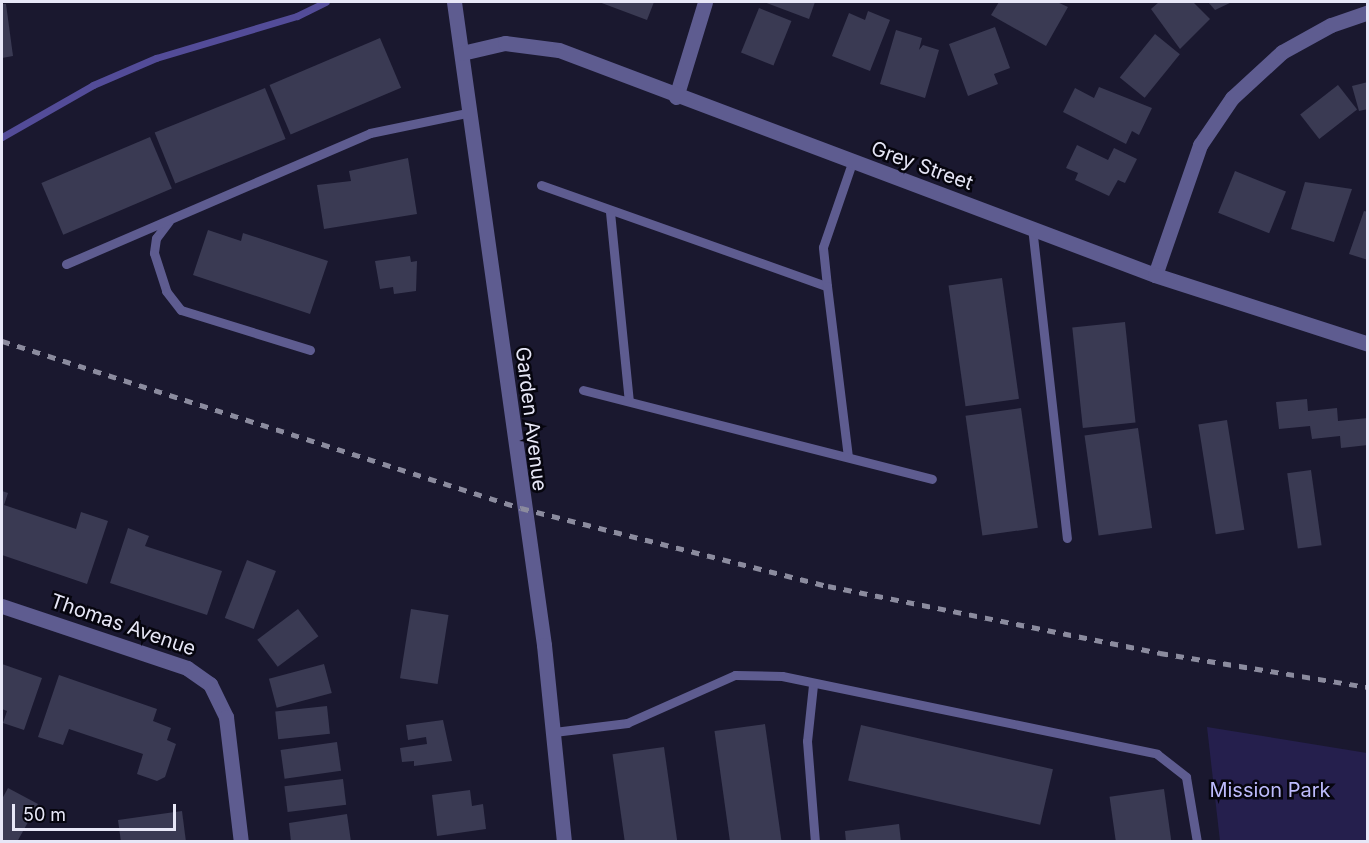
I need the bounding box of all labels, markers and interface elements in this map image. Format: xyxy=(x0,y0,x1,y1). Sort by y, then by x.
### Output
street label: Grey Street xyxy=(868,136,976,196)
street label: Garden Avenue xyxy=(510,346,552,492)
street label: Thomas Avenue xyxy=(47,589,199,661)
park label: Mission Park xyxy=(1209,778,1331,802)
scale bar xyxy=(15,792,178,830)
text: 50 m xyxy=(23,804,66,825)

